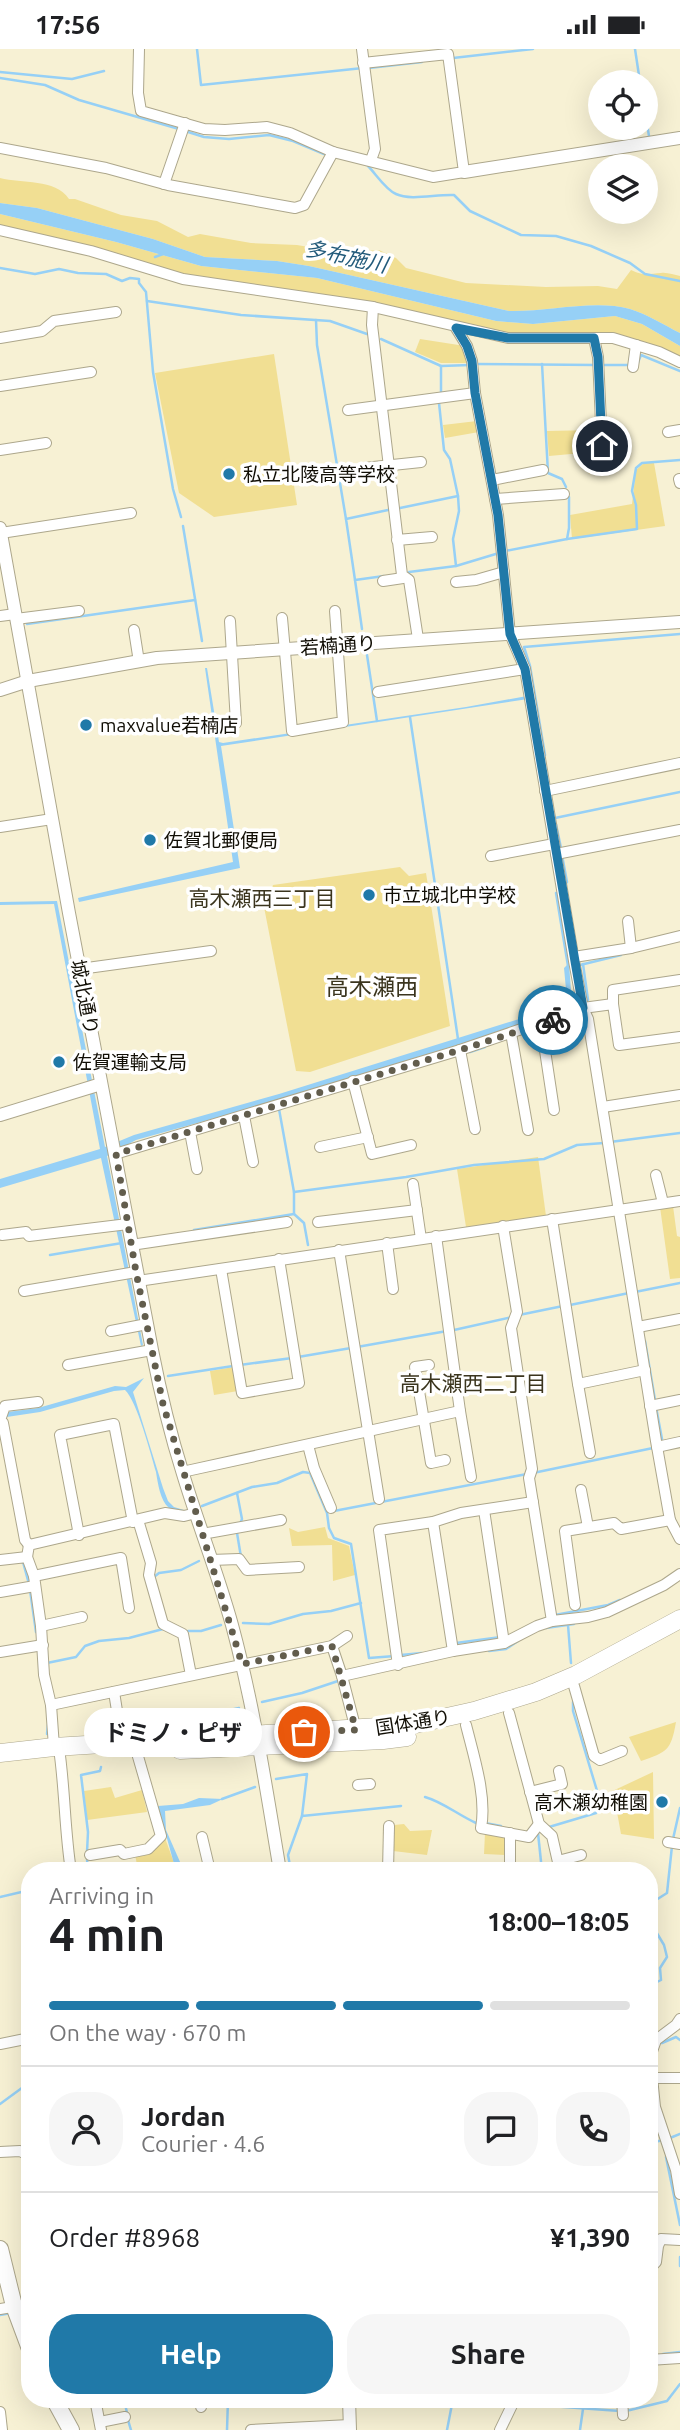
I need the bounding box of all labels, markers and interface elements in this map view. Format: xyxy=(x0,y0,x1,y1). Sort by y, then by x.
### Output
text: 17:56 xyxy=(35,10,100,39)
map controls xyxy=(588,70,658,224)
button: locate xyxy=(588,70,658,140)
button: layers xyxy=(588,154,658,224)
water label: 多布施川 xyxy=(303,236,392,277)
pin xyxy=(572,416,632,476)
icon: home xyxy=(583,427,621,465)
place label: 私立北陵高等学校 xyxy=(243,463,395,485)
marker: 私立北陵高等学校 xyxy=(221,466,237,482)
street label: 若楠通り xyxy=(299,631,377,659)
place label: maxvalue若楠店 xyxy=(100,714,238,736)
marker: maxvalue若楠店 xyxy=(78,717,94,733)
place label: 佐賀北郵便局 xyxy=(164,829,278,851)
marker: 佐賀北郵便局 xyxy=(142,832,158,848)
place label: 市立城北中学校 xyxy=(383,884,516,906)
district label: 高木瀬西三丁目 xyxy=(189,886,336,910)
marker: 市立城北中学校 xyxy=(361,887,377,903)
street label: 城北通り xyxy=(67,958,103,1036)
district label: 高木瀬西 xyxy=(326,974,418,999)
courier xyxy=(518,985,588,1055)
icon: bike xyxy=(534,1001,572,1039)
place label: 佐賀運輸支局 xyxy=(73,1051,187,1073)
marker: 佐賀運輸支局 xyxy=(51,1054,67,1070)
district label: 高木瀬西二丁目 xyxy=(400,1371,547,1395)
pin xyxy=(274,1702,334,1762)
street label: 国体通り xyxy=(374,1705,452,1739)
callout: ドミノ・ピザ xyxy=(84,1707,262,1757)
icon: bag xyxy=(285,1713,323,1751)
text: ドミノ・ピザ xyxy=(104,1720,242,1745)
place label: 高木瀬幼稚園 xyxy=(534,1791,648,1813)
marker: 高木瀬幼稚園 xyxy=(654,1794,670,1810)
text: Arriving in xyxy=(49,1883,154,1908)
text: 18:00–18:05 xyxy=(487,1907,630,1936)
text: 4 min xyxy=(49,1908,165,1960)
text: On the way · 670 m xyxy=(49,2020,246,2045)
button: person xyxy=(49,2092,123,2166)
button: chat xyxy=(464,2092,538,2166)
button: phone xyxy=(556,2092,630,2166)
text: Jordan xyxy=(141,2102,226,2131)
text: Courier · 4.6 xyxy=(141,2131,265,2156)
text: Order #8968 xyxy=(49,2223,200,2252)
text: ¥1,390 xyxy=(550,2223,630,2252)
button: Help xyxy=(49,2314,333,2394)
button: Share xyxy=(347,2314,630,2394)

